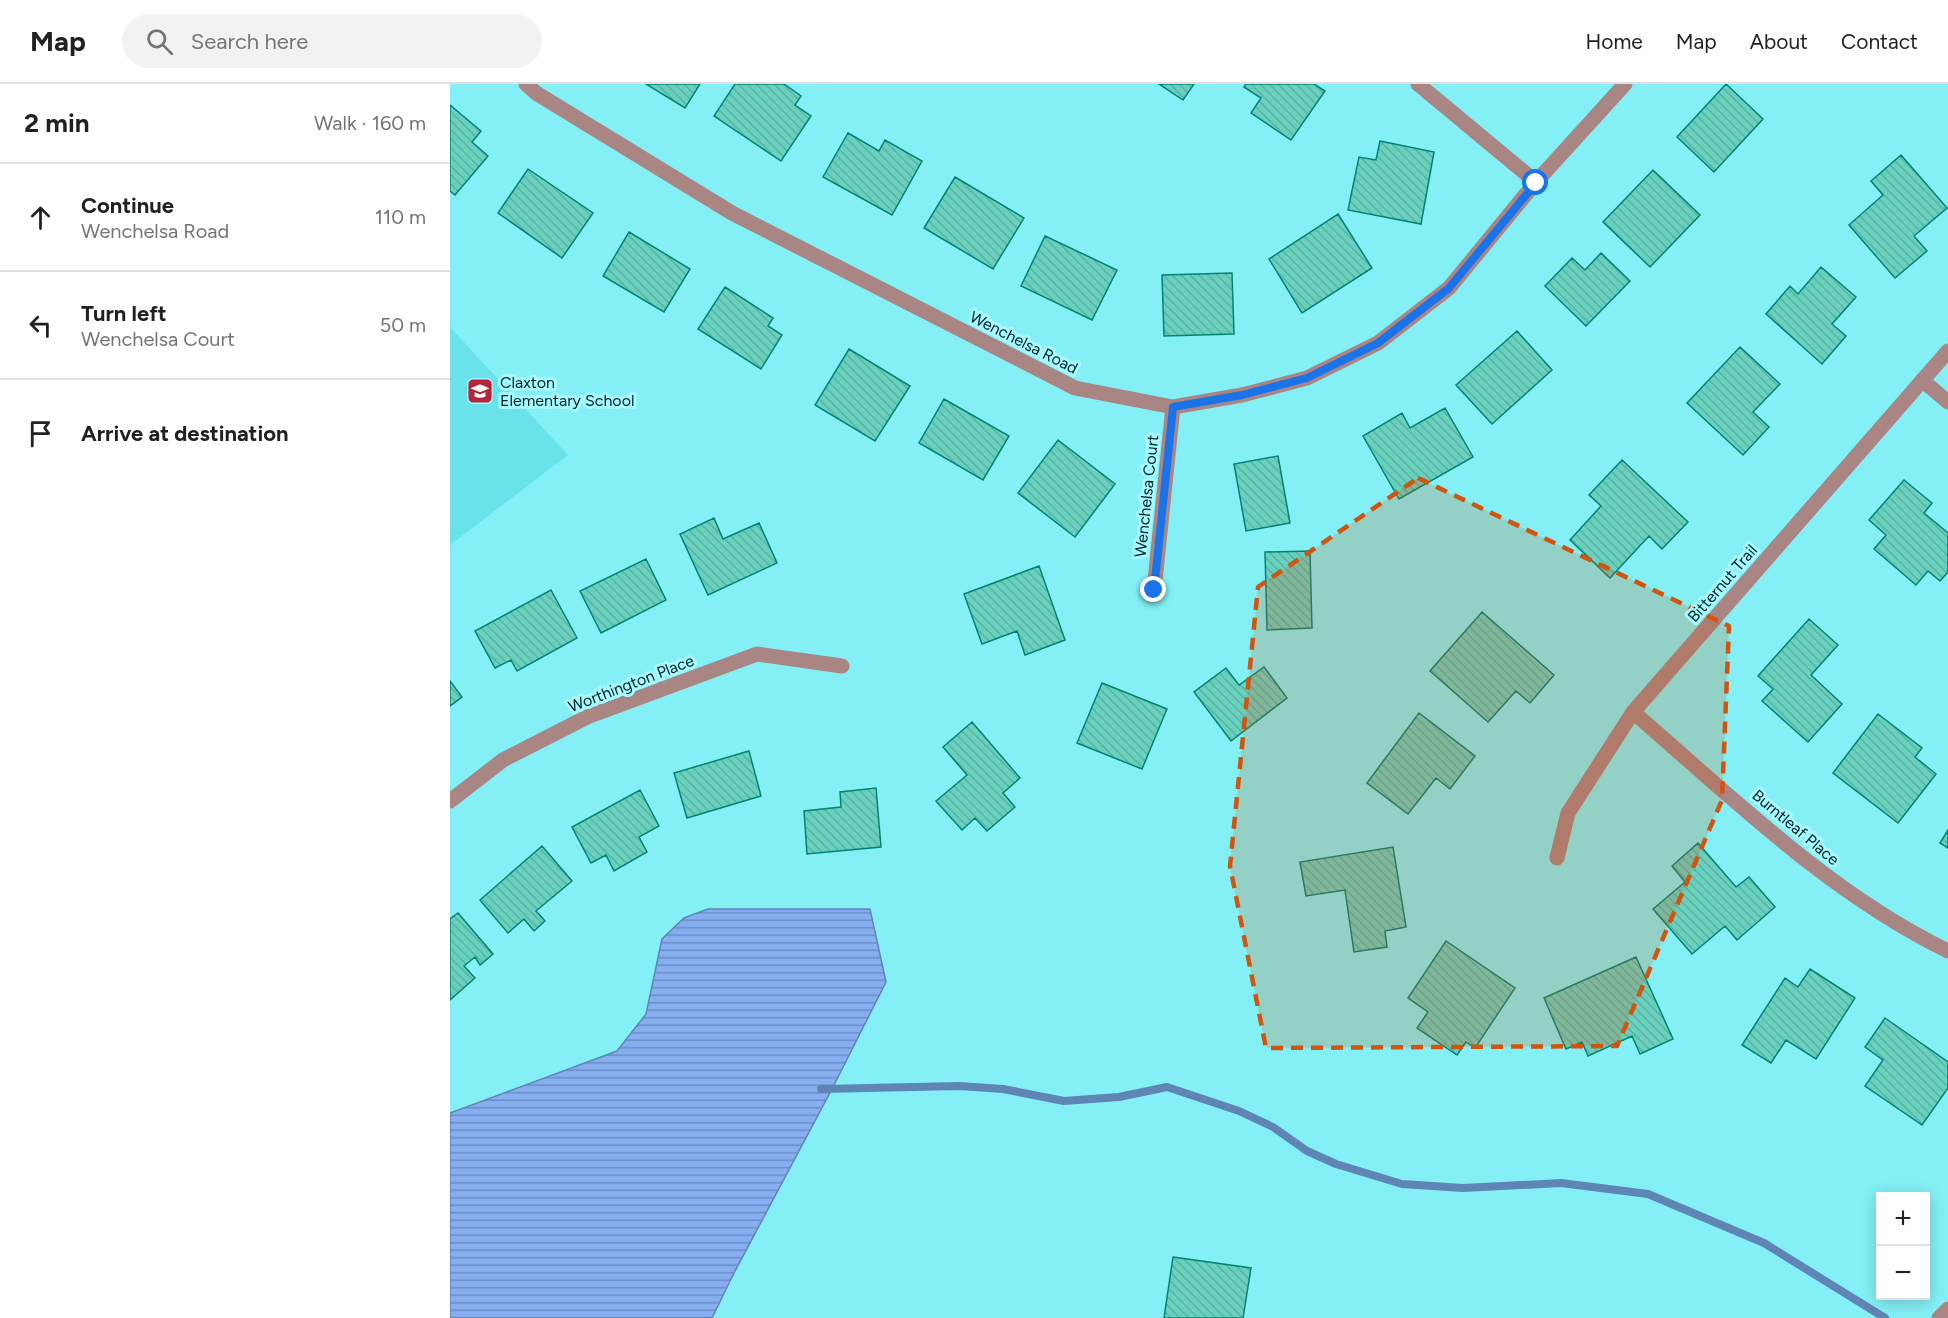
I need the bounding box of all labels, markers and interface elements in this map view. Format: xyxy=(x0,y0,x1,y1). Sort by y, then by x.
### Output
search box xyxy=(122,14,542,68)
text: Map xyxy=(30,24,86,58)
icon: search xyxy=(143,25,176,58)
text: Search here xyxy=(191,28,308,55)
text: Home xyxy=(1586,29,1643,54)
text: Map xyxy=(1676,29,1717,54)
text: About xyxy=(1750,29,1808,54)
text: Contact xyxy=(1841,29,1918,54)
text: 2 min xyxy=(24,107,90,139)
text: Walk · 160 m xyxy=(314,111,426,135)
route start xyxy=(1522,169,1548,195)
text: Continue xyxy=(81,192,174,219)
icon: ahead xyxy=(24,201,57,234)
text: 110 m xyxy=(375,205,426,229)
text: Wenchelsa Road xyxy=(81,219,229,243)
text: Turn left xyxy=(81,300,167,327)
street label: Wenchelsa Road xyxy=(967,307,1081,378)
icon: left xyxy=(24,309,57,342)
text: 50 m xyxy=(380,313,426,337)
text: Wenchelsa Court xyxy=(81,327,235,351)
place label: Claxton Elementary School xyxy=(500,373,634,410)
school or university icon: Claxton Elementary School xyxy=(465,376,495,406)
icon: arrive xyxy=(24,417,57,450)
text: Arrive at destination xyxy=(81,420,289,447)
street label: Wenchelsa Court xyxy=(1131,434,1162,558)
street label: Bitternut Trail xyxy=(1684,541,1761,626)
route end xyxy=(1140,576,1166,602)
street label: Worthington Place xyxy=(566,651,697,716)
street label: Burntleaf Place xyxy=(1748,785,1843,869)
map controls xyxy=(1876,1192,1930,1300)
button: + xyxy=(1876,1192,1930,1246)
button: − xyxy=(1876,1246,1930,1300)

